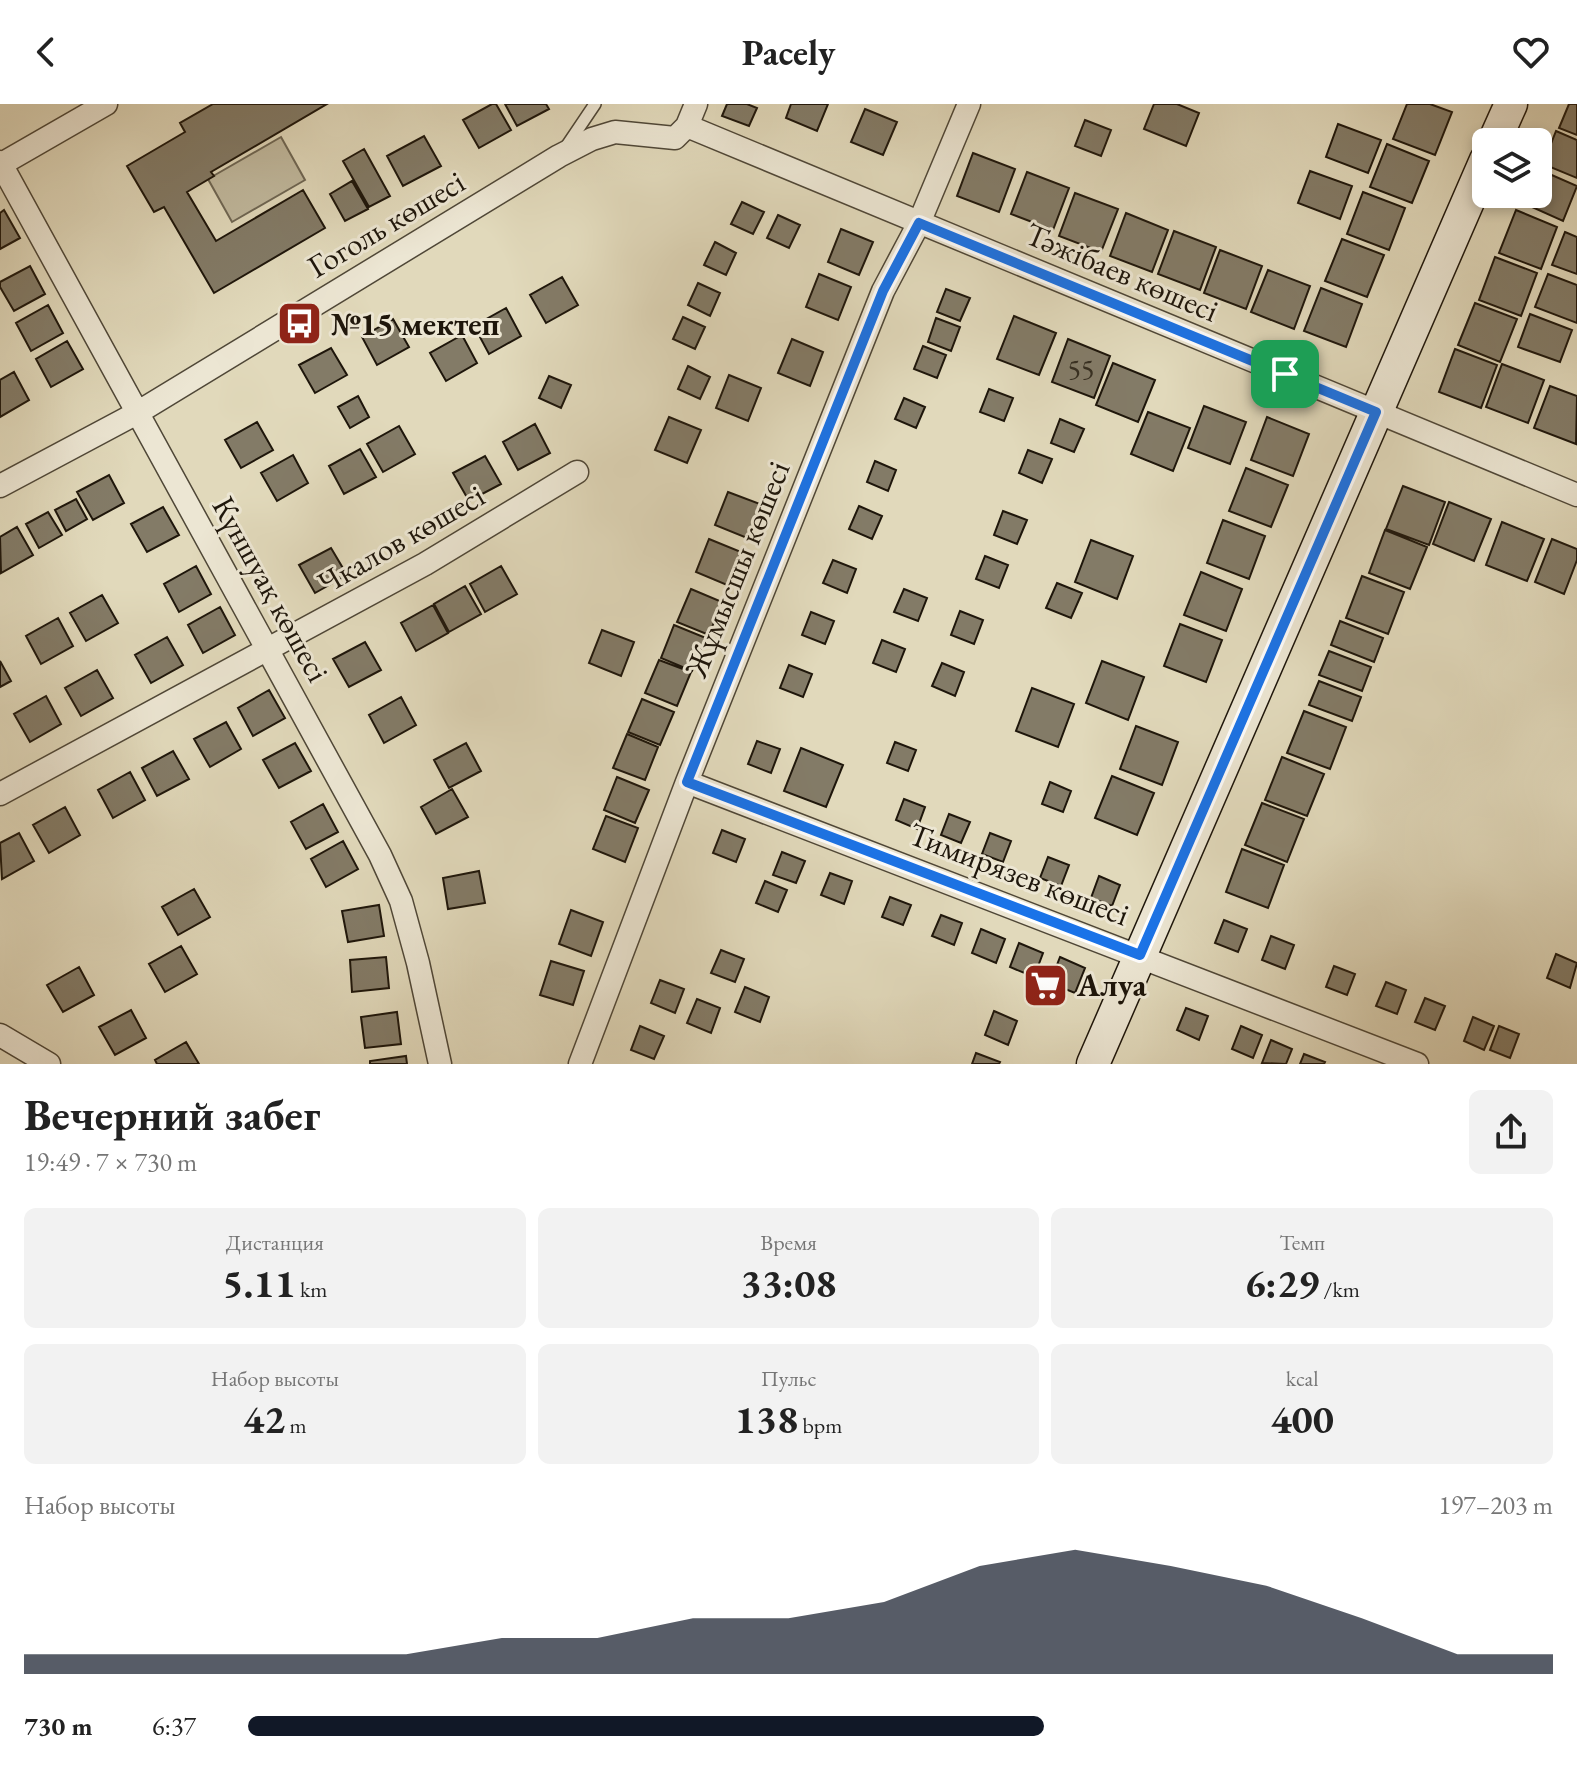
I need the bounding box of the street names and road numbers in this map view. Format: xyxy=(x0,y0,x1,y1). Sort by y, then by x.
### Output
street label: Гоголь көшесі xyxy=(300,161,472,287)
street label: Тәжібаев көшесі xyxy=(1019,212,1225,332)
street label: Жұмысшы көшесі xyxy=(674,455,799,684)
street label: Чкалов көшесі xyxy=(310,474,492,604)
street label: Күншуақ көшесі xyxy=(203,489,339,689)
street label: Тимирязев көшесі xyxy=(903,813,1135,935)

